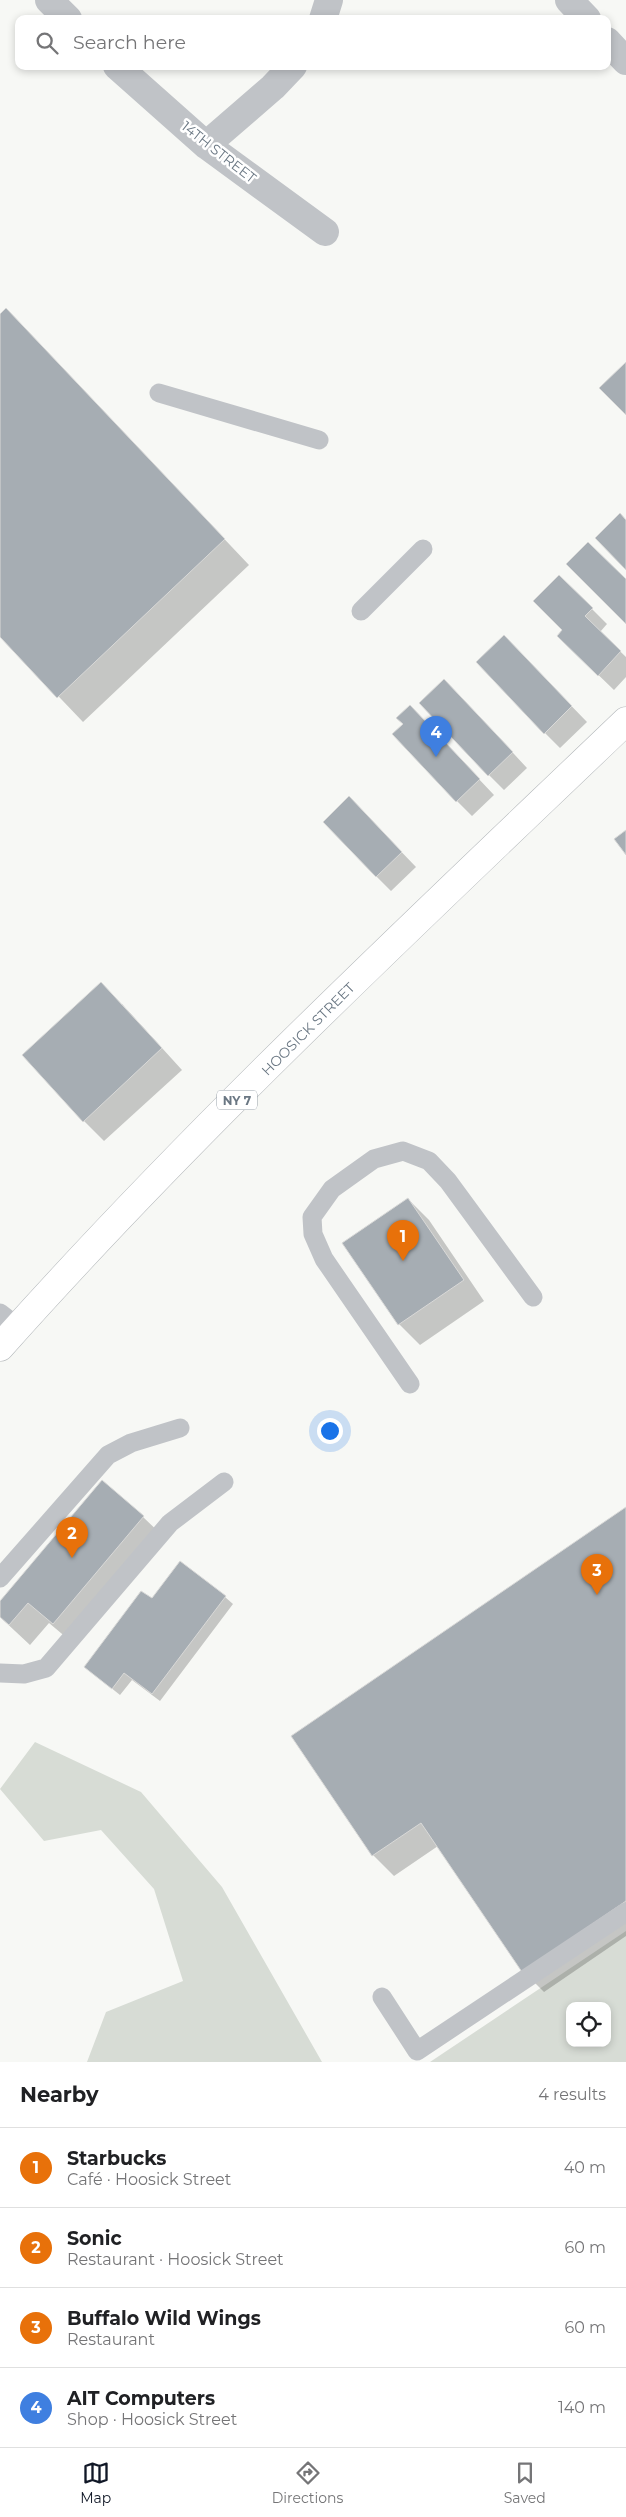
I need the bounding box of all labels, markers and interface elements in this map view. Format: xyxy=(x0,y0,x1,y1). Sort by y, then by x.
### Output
search box xyxy=(15,15,611,70)
icon: search xyxy=(33,29,61,57)
text: Search here xyxy=(73,31,186,54)
street label: 14TH STREET xyxy=(178,117,260,187)
pin: 4 xyxy=(420,716,452,757)
street label: HOOSICK STREET xyxy=(258,979,358,1079)
road number: NY 7 xyxy=(217,1090,257,1110)
pin: 1 xyxy=(387,1220,419,1261)
your location xyxy=(317,1418,343,1444)
pin: 2 xyxy=(56,1517,88,1558)
pin: 3 xyxy=(581,1554,613,1595)
map controls xyxy=(566,2002,611,2047)
button: locate xyxy=(566,2002,611,2047)
text: Nearby xyxy=(20,2082,99,2107)
text: 4 results xyxy=(538,2085,606,2104)
text: Starbucks xyxy=(67,2147,166,2170)
text: 1 xyxy=(33,2158,39,2177)
text: 40 m xyxy=(564,2158,606,2177)
text: Café · Hoosick Street xyxy=(67,2170,231,2189)
text: Sonic xyxy=(67,2227,122,2250)
text: 2 xyxy=(31,2238,41,2257)
text: 60 m xyxy=(564,2238,606,2257)
text: Restaurant · Hoosick Street xyxy=(67,2250,284,2269)
text: Buffalo Wild Wings xyxy=(67,2307,261,2330)
text: 3 xyxy=(31,2318,41,2337)
text: 60 m xyxy=(564,2318,606,2337)
text: Restaurant xyxy=(67,2330,155,2349)
text: AIT Computers xyxy=(67,2387,215,2410)
text: 4 xyxy=(30,2398,42,2417)
text: 140 m xyxy=(558,2398,606,2417)
text: Shop · Hoosick Street xyxy=(67,2410,237,2429)
tab: Map xyxy=(80,2459,111,2507)
tab: Directions xyxy=(272,2459,343,2507)
tab: Saved xyxy=(504,2459,546,2507)

